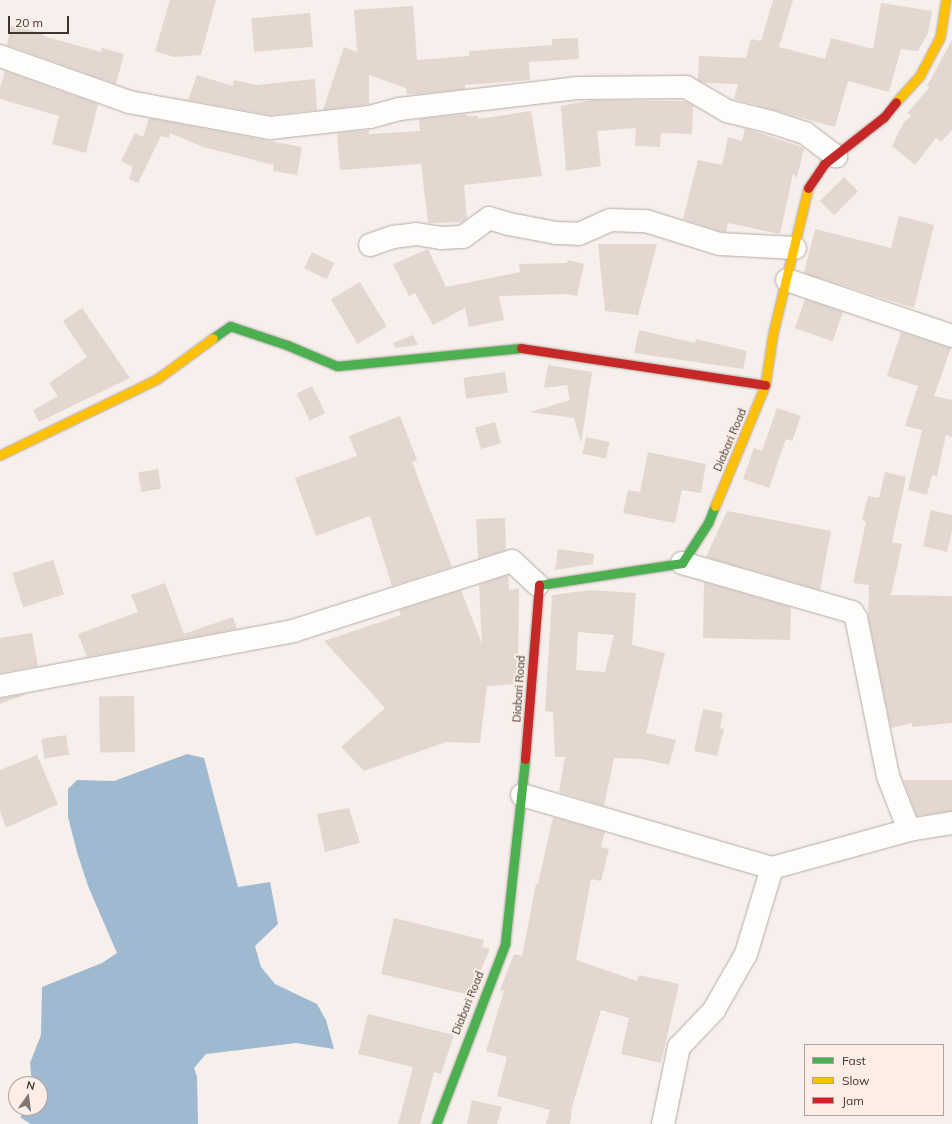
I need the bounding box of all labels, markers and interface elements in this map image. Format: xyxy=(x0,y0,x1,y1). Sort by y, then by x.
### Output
scale bar xyxy=(10,8,71,34)
text: 20 m xyxy=(15,15,43,30)
street label: Diabari Road xyxy=(711,407,749,473)
street label: Diabari Road xyxy=(510,655,528,723)
street label: Diabari Road xyxy=(449,969,487,1037)
legend xyxy=(804,1044,944,1116)
text: Fast xyxy=(842,1053,866,1068)
text: Slow xyxy=(842,1073,870,1088)
north arrow xyxy=(8,1076,48,1116)
text: N xyxy=(25,1078,36,1093)
text: Jam xyxy=(842,1093,864,1108)

